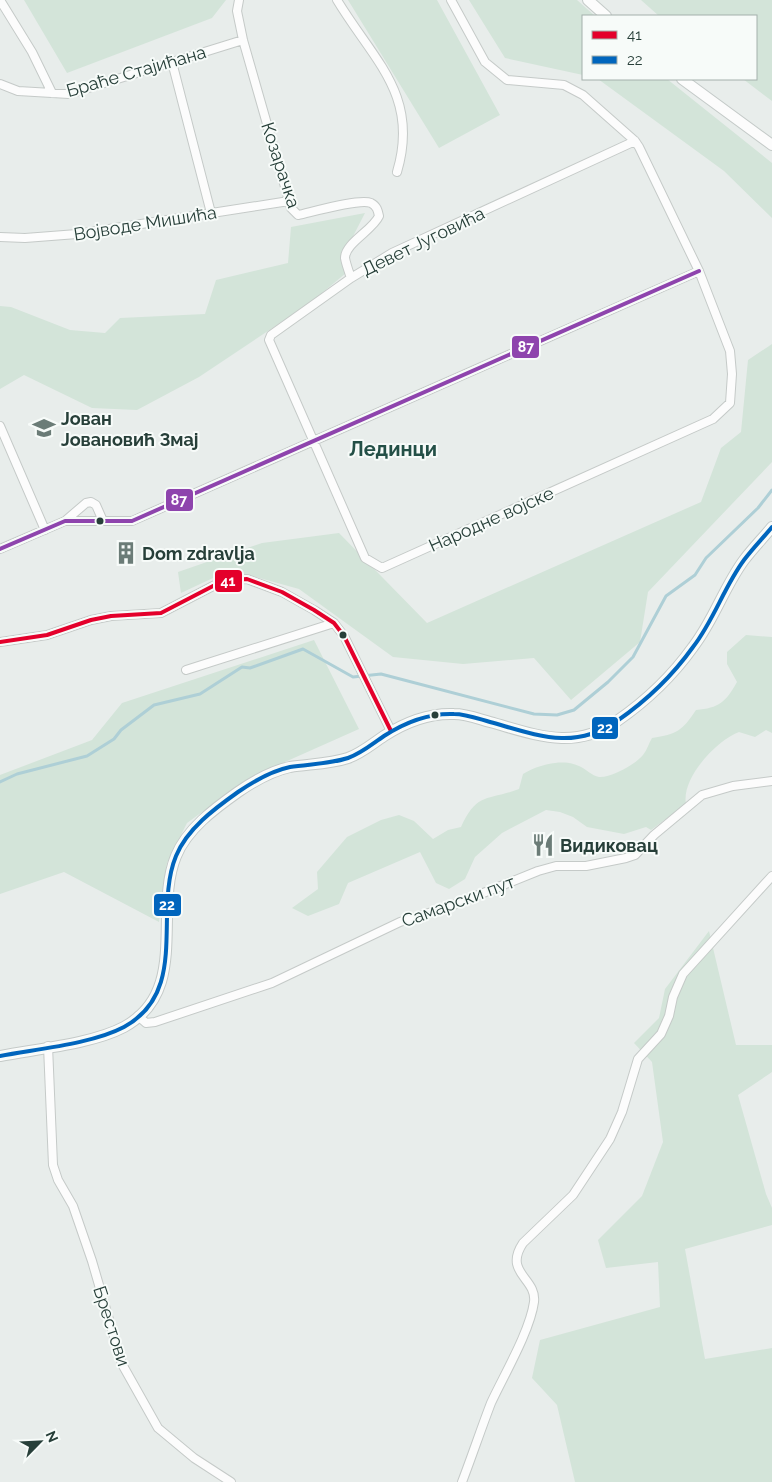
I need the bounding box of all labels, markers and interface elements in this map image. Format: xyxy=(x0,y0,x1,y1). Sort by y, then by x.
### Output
legend xyxy=(582,15,757,80)
text: 41 xyxy=(627,26,642,44)
street label: Браће Стајићана xyxy=(64,41,208,101)
text: 22 xyxy=(627,51,643,69)
street label: Козарачка xyxy=(257,119,305,211)
street label: Војводе Мишића xyxy=(72,201,218,245)
street label: Девет Југовића xyxy=(358,202,488,280)
line badge: 87 xyxy=(511,335,540,359)
text: 87 xyxy=(518,339,534,355)
place label: Јован Јовановић Змај xyxy=(61,408,199,450)
school or university icon: Јован Јовановић Змај xyxy=(31,415,57,441)
district label: Лединци xyxy=(349,437,437,461)
street label: Народне војске xyxy=(425,482,557,556)
line badge: 87 xyxy=(165,488,194,512)
text: 87 xyxy=(171,492,187,508)
unlabelled marker xyxy=(95,516,105,526)
building icon: Dom zdravlja xyxy=(113,540,139,566)
place label: Dom zdravlja xyxy=(142,543,255,564)
line badge: 41 xyxy=(214,569,243,593)
text: 41 xyxy=(221,573,236,589)
unlabelled marker xyxy=(338,630,348,640)
unlabelled marker xyxy=(430,710,440,720)
line badge: 22 xyxy=(591,716,619,740)
text: 22 xyxy=(597,720,613,736)
restaurant icon: Видиковац xyxy=(530,832,556,858)
place label: Видиковац xyxy=(560,835,658,856)
street label: Самарски пут xyxy=(399,871,518,931)
line badge: 22 xyxy=(153,893,182,917)
text: 22 xyxy=(159,897,175,913)
street label: Брестови xyxy=(89,1283,135,1369)
north arrow xyxy=(15,1417,65,1467)
text: N xyxy=(42,1429,61,1445)

